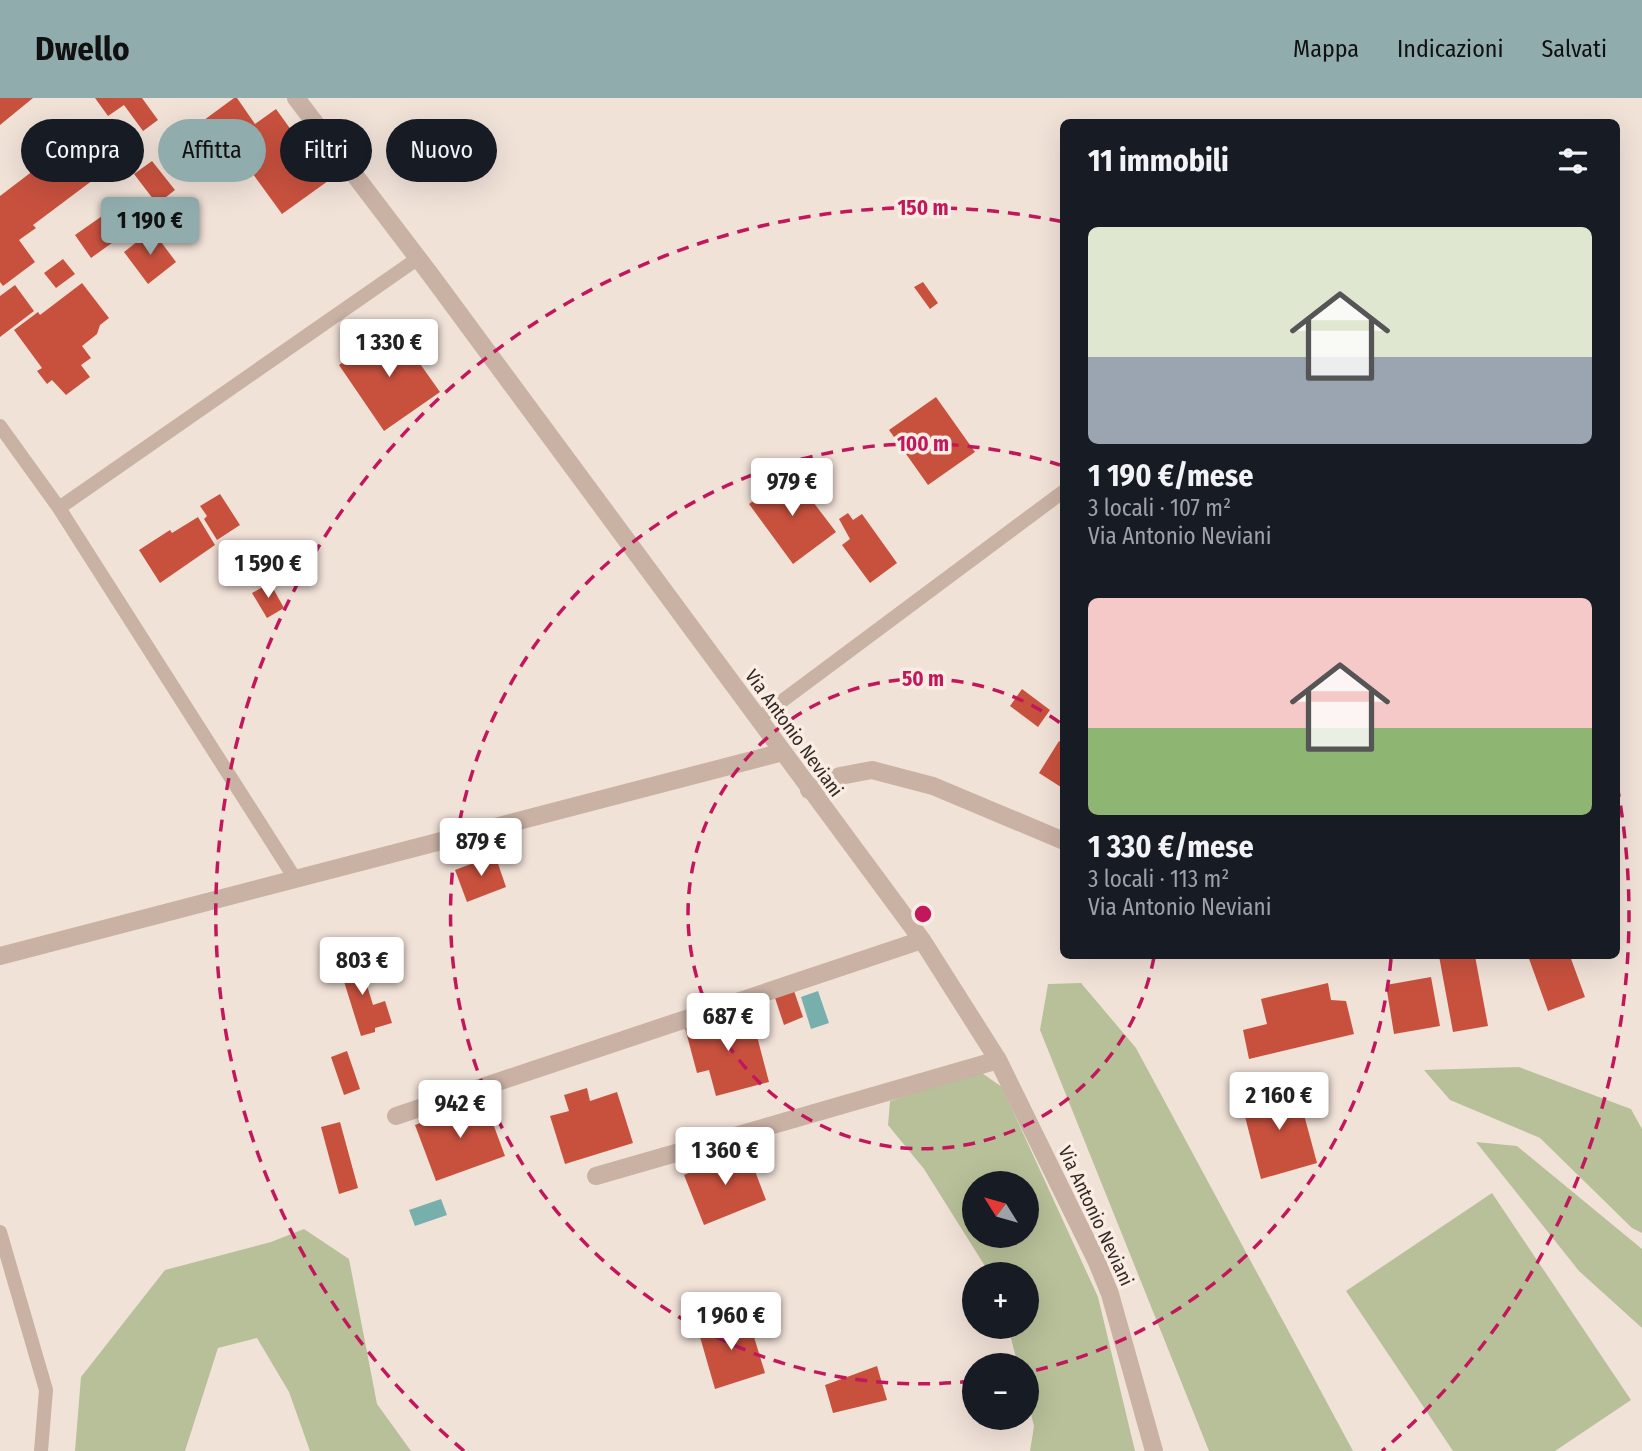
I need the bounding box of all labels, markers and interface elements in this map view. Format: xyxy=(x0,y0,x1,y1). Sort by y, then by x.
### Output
text: Dwello xyxy=(35,29,130,69)
text: Mappa xyxy=(1293,35,1359,63)
text: Indicazioni xyxy=(1397,35,1503,63)
text: Salvati xyxy=(1541,35,1607,63)
chip: Compra xyxy=(21,119,144,182)
chip: Affitta xyxy=(158,119,266,182)
chip: Filtri xyxy=(280,119,372,182)
chip: Nuovo xyxy=(386,119,497,182)
icon: filters xyxy=(1554,142,1592,180)
text: 11 immobili xyxy=(1088,143,1229,179)
text: 150 m xyxy=(897,195,949,221)
pin: 1 190 € xyxy=(85,198,215,257)
text: 1 190 € xyxy=(117,206,183,234)
icon: home xyxy=(1277,273,1403,399)
pin: 1 330 € xyxy=(324,320,454,379)
text: 1 330 € xyxy=(356,328,422,356)
text: 100 m xyxy=(897,431,949,457)
pin: 979 € xyxy=(743,458,841,518)
text: 1 190 €/mese xyxy=(1088,458,1253,494)
text: 979 € xyxy=(767,467,817,495)
text: 3 locali · 107 m² xyxy=(1088,494,1231,522)
text: Via Antonio Neviani xyxy=(1088,522,1272,550)
pin: 1 590 € xyxy=(203,540,333,600)
text: 1 590 € xyxy=(234,549,302,577)
icon: home xyxy=(1277,644,1403,770)
street label: Via Antonio Neviani xyxy=(740,665,848,801)
text: 50 m xyxy=(902,666,944,692)
pin: 879 € xyxy=(432,818,530,878)
text: 879 € xyxy=(456,827,506,855)
text: 1 330 €/mese xyxy=(1088,829,1254,865)
text: 3 locali · 113 m² xyxy=(1088,865,1229,893)
text: Via Antonio Neviani xyxy=(1088,893,1272,921)
centre of rings xyxy=(911,902,935,926)
pin: 803 € xyxy=(313,937,411,997)
text: 803 € xyxy=(336,946,388,974)
pin: 687 € xyxy=(679,993,777,1053)
text: 687 € xyxy=(703,1002,753,1030)
pin: 2 160 € xyxy=(1214,1072,1344,1132)
pin: 942 € xyxy=(411,1080,509,1140)
text: 2 160 € xyxy=(1246,1081,1312,1109)
text: 942 € xyxy=(434,1089,486,1117)
pin: 1 360 € xyxy=(660,1128,790,1187)
text: 1 360 € xyxy=(691,1136,759,1164)
street label: Via Antonio Neviani xyxy=(1054,1142,1138,1290)
north arrow xyxy=(962,1171,1040,1248)
map controls xyxy=(962,1171,1039,1430)
button: + xyxy=(962,1262,1039,1339)
pin: 1 960 € xyxy=(666,1292,796,1352)
text: 1 960 € xyxy=(697,1301,765,1329)
button: − xyxy=(962,1353,1039,1430)

